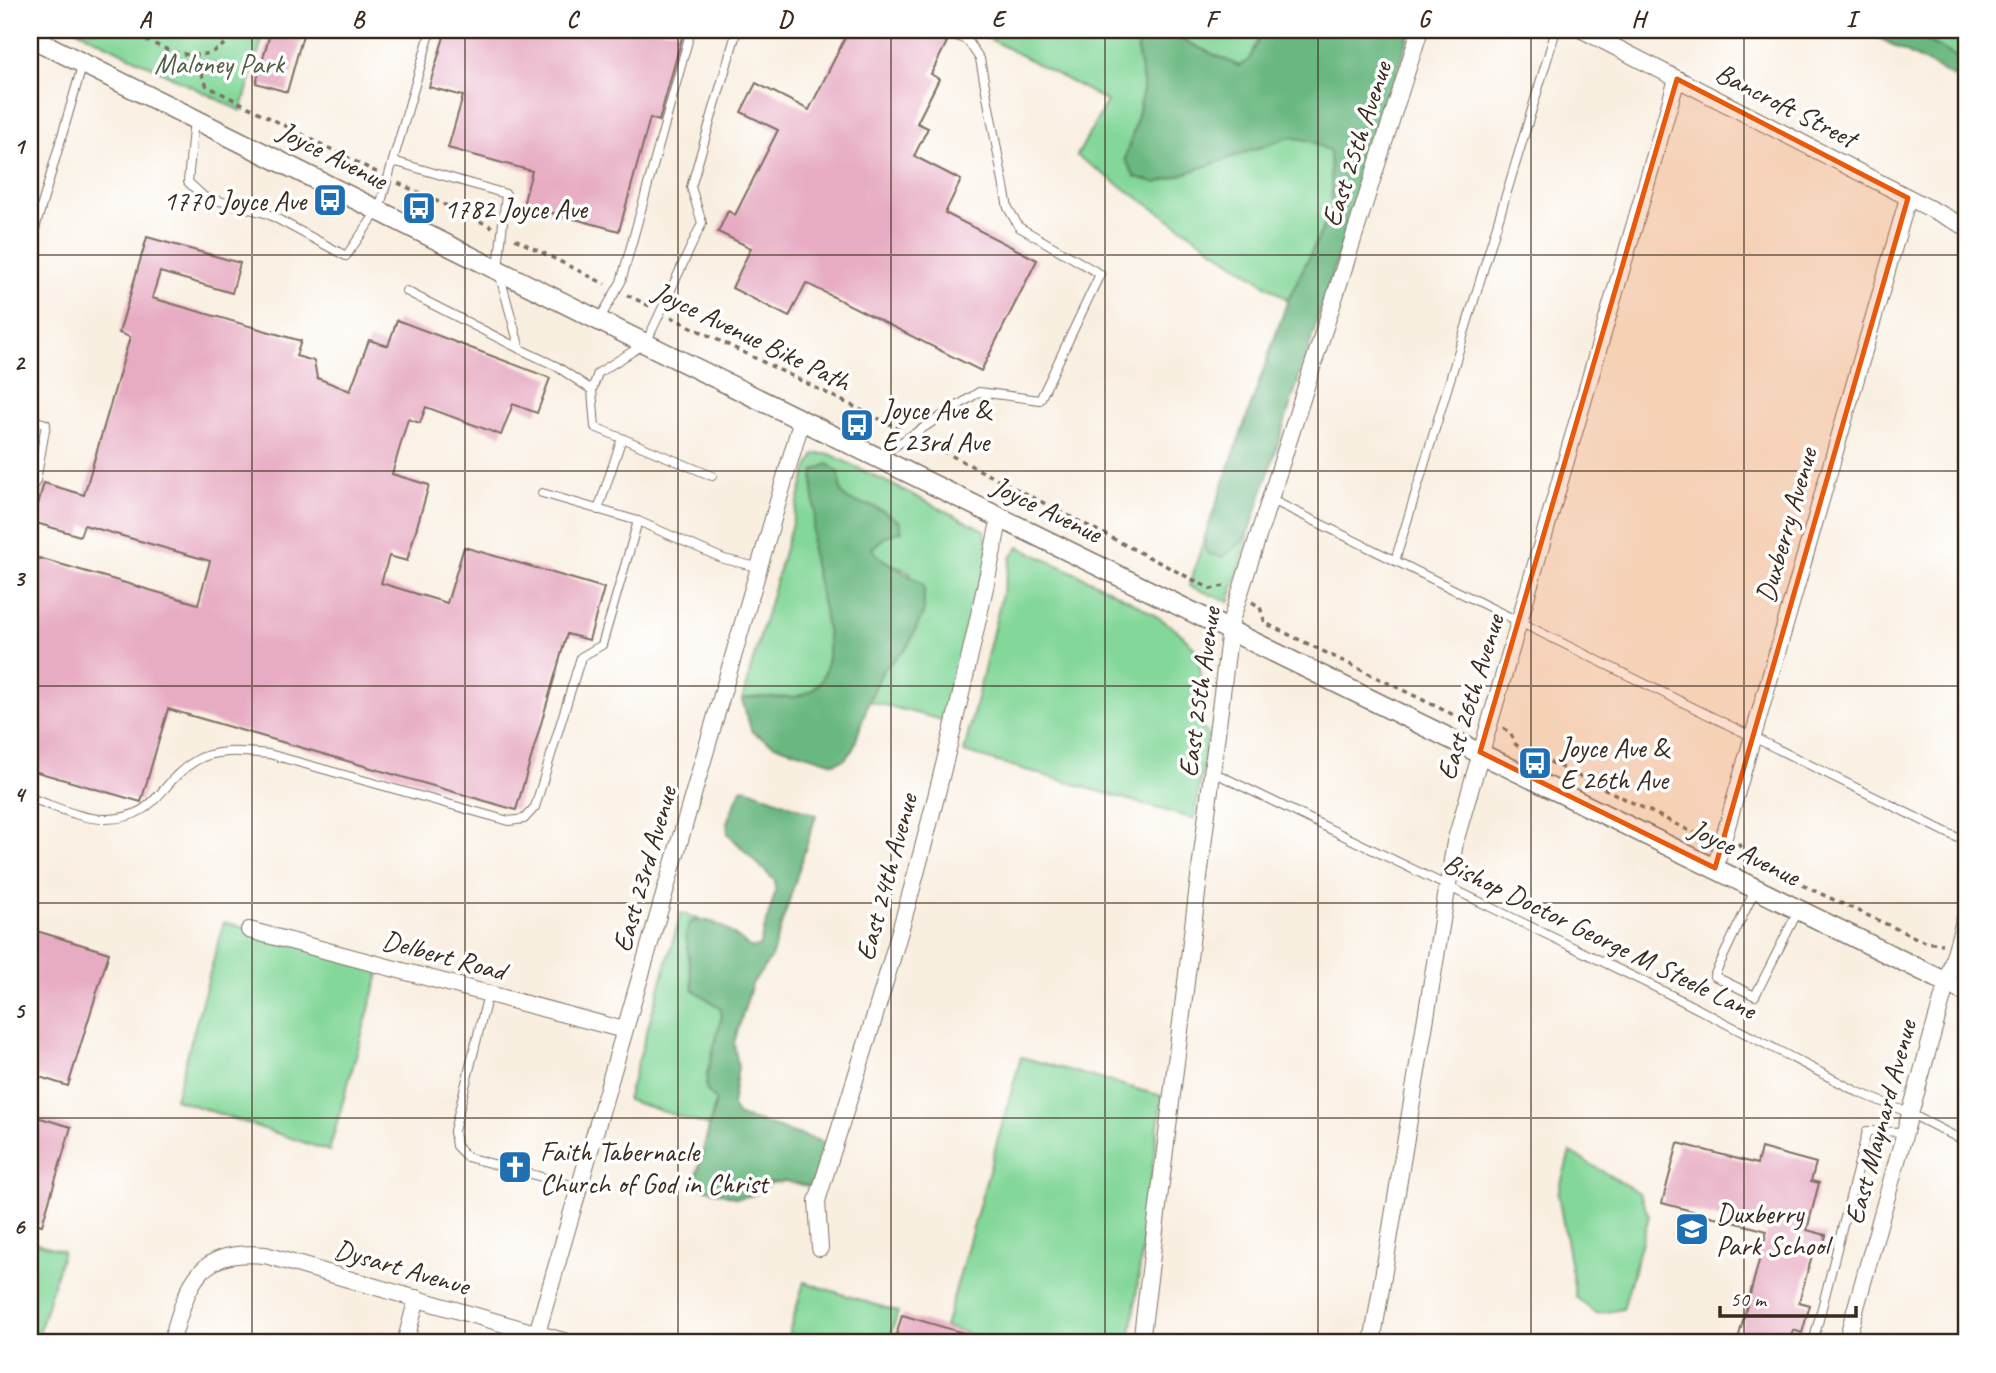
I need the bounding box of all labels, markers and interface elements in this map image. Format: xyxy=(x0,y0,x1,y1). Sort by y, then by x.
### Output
text: A xyxy=(139,5,153,34)
text: B xyxy=(352,5,366,34)
text: C xyxy=(567,5,581,34)
text: D xyxy=(778,5,794,34)
text: E xyxy=(992,5,1008,34)
text: F xyxy=(1206,5,1222,34)
text: G xyxy=(1418,5,1433,34)
text: H xyxy=(1631,5,1649,34)
text: I xyxy=(1846,5,1861,34)
park label: Maloney Park xyxy=(154,46,285,81)
street label: East 25th Avenue xyxy=(1313,55,1400,231)
street label: Bancroft Street xyxy=(1710,55,1866,157)
street label: Joyce Avenue xyxy=(271,112,395,198)
text: 1 xyxy=(14,132,27,161)
bus stop icon: 1770 Joyce Ave xyxy=(311,181,349,219)
place label: 1770 Joyce Ave xyxy=(163,183,308,218)
bus stop icon: 1782 Joyce Ave xyxy=(400,189,438,227)
place label: 1782 Joyce Ave xyxy=(444,191,589,226)
street label: Joyce Avenue Bike Path xyxy=(646,272,858,400)
text: 2 xyxy=(14,348,27,377)
place label: Joyce Ave & E 23rd Ave xyxy=(880,392,993,459)
bus stop icon: Joyce Ave & E 23rd Ave xyxy=(838,406,876,444)
street label: Duxberry Avenue xyxy=(1747,442,1825,606)
street label: Joyce Avenue xyxy=(985,467,1109,551)
text: 3 xyxy=(14,564,27,593)
street label: East 25th Avenue xyxy=(1170,603,1228,779)
street label: East 26th Avenue xyxy=(1428,608,1512,784)
place label: Joyce Ave & E 26th Ave xyxy=(1558,730,1671,797)
bus stop icon: Joyce Ave & E 26th Ave xyxy=(1516,744,1554,782)
text: 4 xyxy=(14,780,27,809)
street label: East 23rd Avenue xyxy=(604,781,685,956)
street label: East 24th Avenue xyxy=(847,788,926,964)
street label: Joyce Avenue xyxy=(1683,810,1807,894)
street label: Bishop Doctor George M Steele Lane xyxy=(1438,845,1764,1028)
street label: Delbert Road xyxy=(379,922,513,989)
text: 5 xyxy=(14,996,26,1025)
street label: East Maynard Avenue xyxy=(1836,1014,1925,1228)
place label: Faith Tabernacle Church of God in Christ xyxy=(540,1134,770,1201)
church icon: Faith Tabernacle Church of God in Christ xyxy=(496,1148,534,1186)
place label: Duxberry Park School xyxy=(1716,1196,1834,1263)
school or university icon: Duxberry Park School xyxy=(1673,1210,1711,1248)
text: 6 xyxy=(14,1212,27,1241)
street label: Dysart Avenue xyxy=(331,1231,475,1303)
scale bar xyxy=(1720,1275,1856,1319)
text: 50 m xyxy=(1730,1286,1768,1312)

